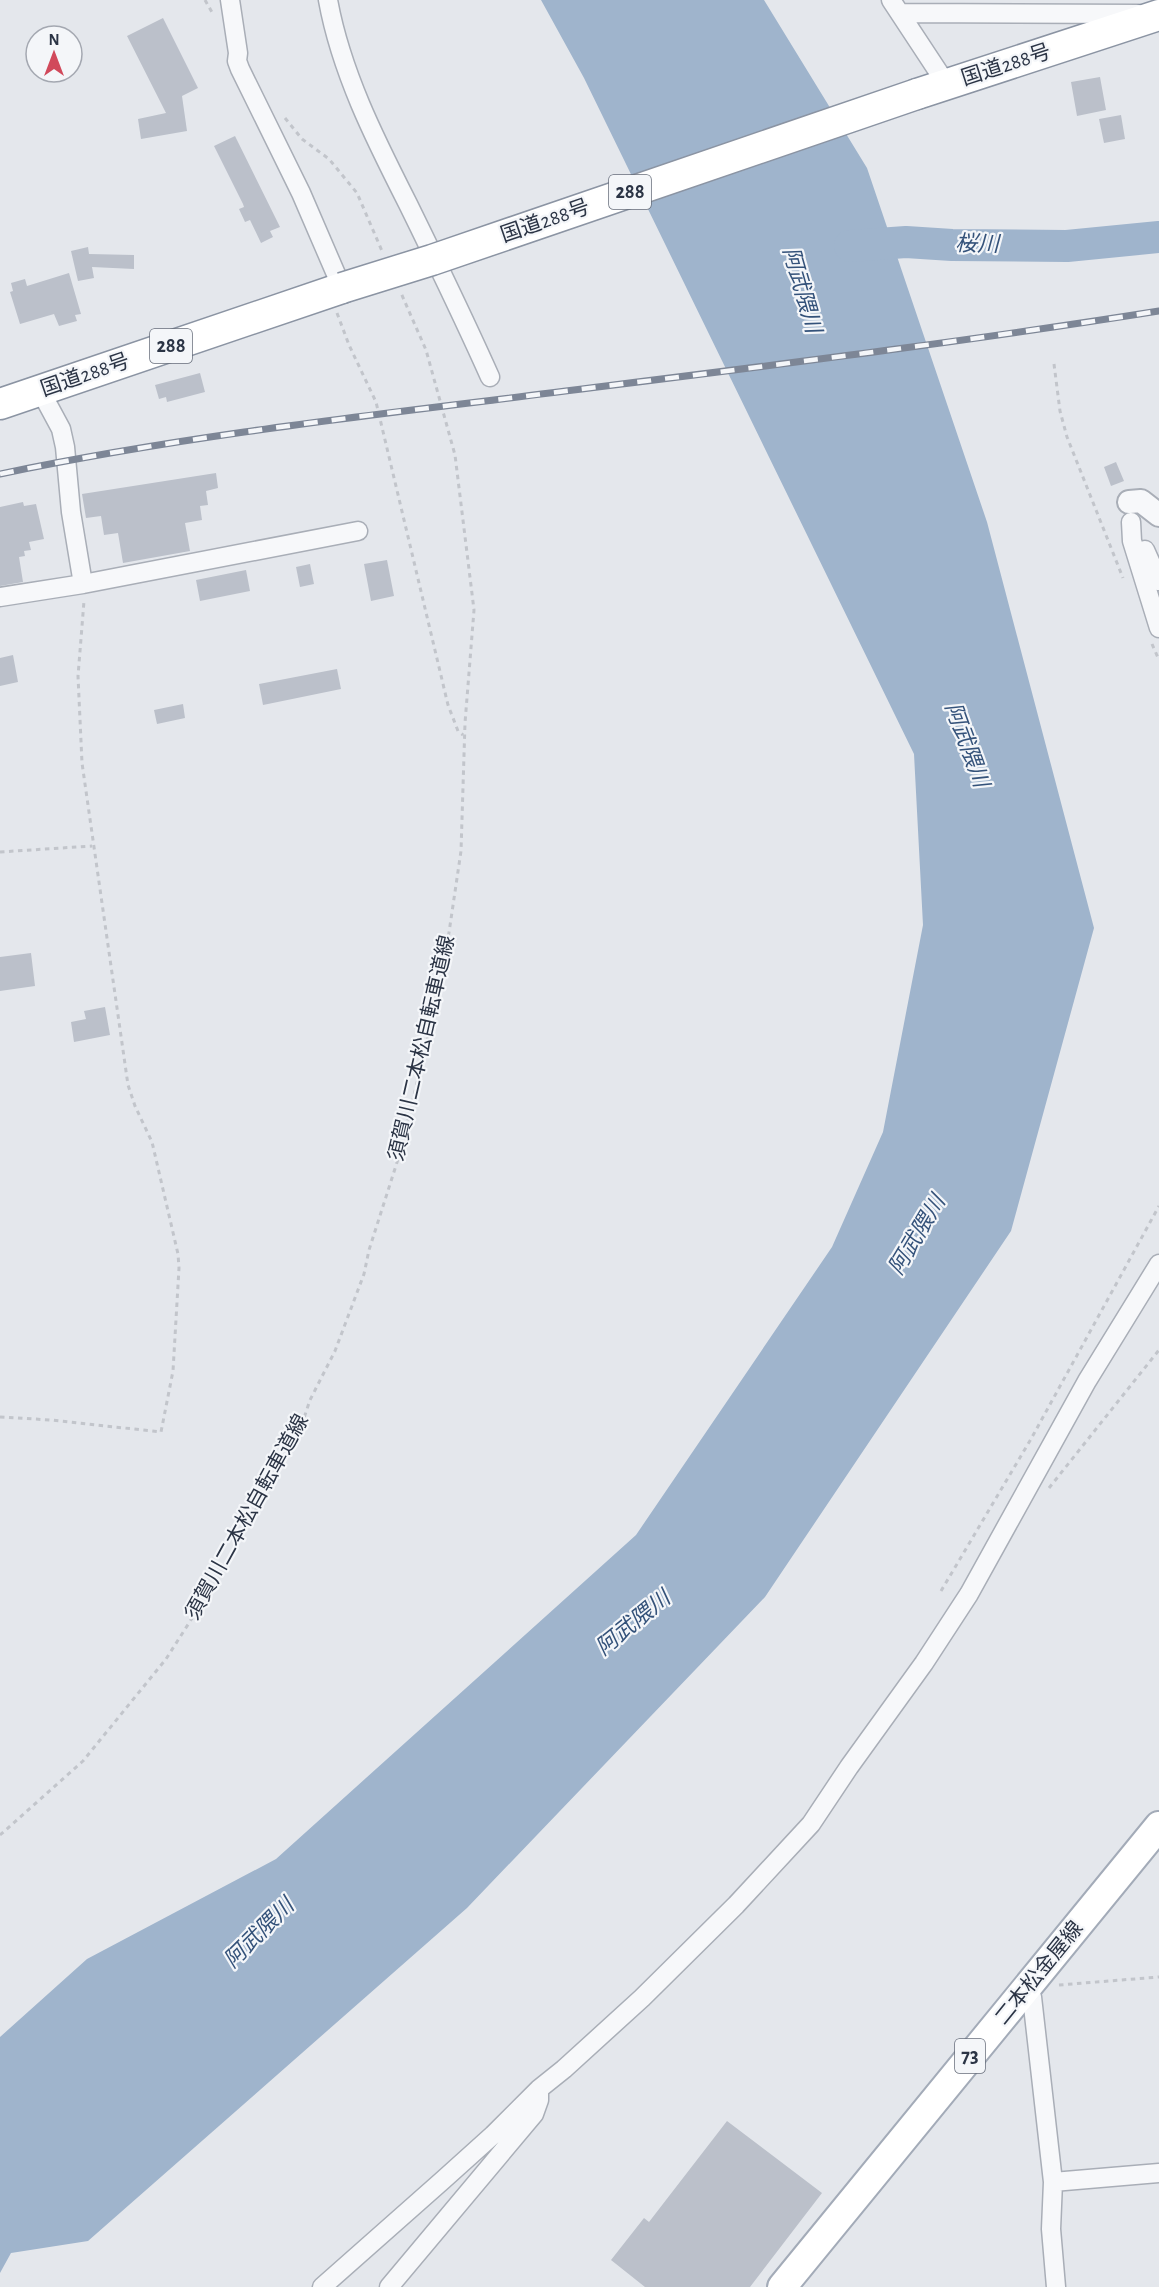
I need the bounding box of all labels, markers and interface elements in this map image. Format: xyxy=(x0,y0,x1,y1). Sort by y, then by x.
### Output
north arrow xyxy=(24,24,84,84)
text: N xyxy=(48,32,60,48)
street label: 国道288号 xyxy=(958,40,1053,89)
road number: 288 xyxy=(609,175,651,209)
street label: 国道288号 xyxy=(498,195,592,246)
water label: 桜川 xyxy=(955,232,1001,255)
water label: 阿武隈川 xyxy=(779,244,826,337)
road number: 288 xyxy=(150,329,192,363)
street label: 国道288号 xyxy=(38,349,132,400)
water label: 阿武隈川 xyxy=(942,700,994,792)
street label: 須賀川二本松自転車道線 xyxy=(385,933,458,1163)
water label: 阿武隈川 xyxy=(884,1189,950,1278)
street label: 須賀川二本松自転車道線 xyxy=(181,1410,312,1623)
water label: 阿武隈川 xyxy=(591,1585,676,1659)
water label: 阿武隈川 xyxy=(219,1892,299,1972)
street label: 二本松金屋線 xyxy=(990,1917,1087,2029)
road number: 73 xyxy=(955,2039,985,2073)

